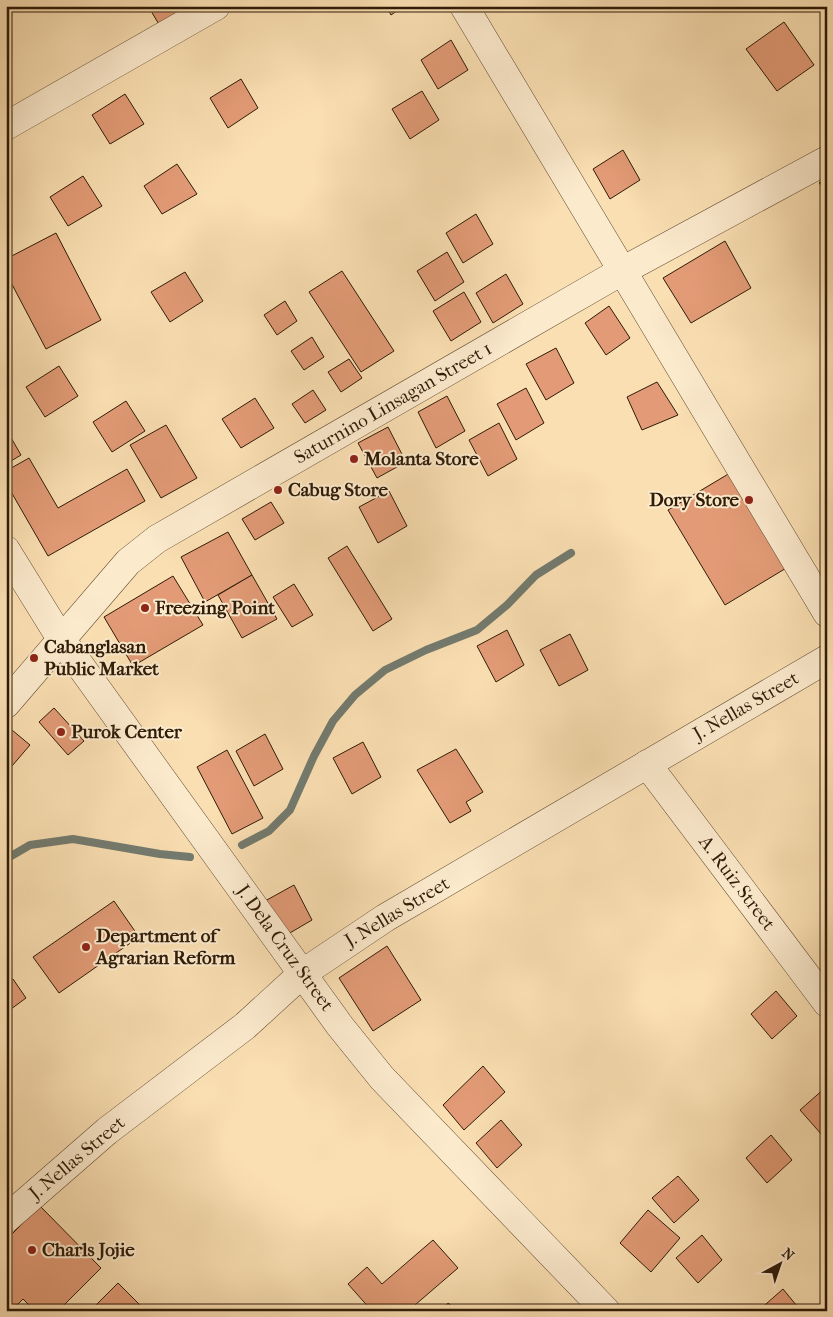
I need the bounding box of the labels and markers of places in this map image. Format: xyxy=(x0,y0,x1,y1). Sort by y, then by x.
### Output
place label: Molanta Store xyxy=(363,448,479,470)
marker: Molanta Store xyxy=(348,453,360,465)
place label: Cabug Store xyxy=(288,479,388,501)
marker: Cabug Store xyxy=(272,484,284,496)
place label: Dory Store xyxy=(649,489,740,511)
marker: Dory Store xyxy=(743,494,755,506)
place label: Freezing Point xyxy=(154,597,275,619)
marker: Freezing Point xyxy=(139,602,151,614)
place label: Cabanglasan Public Market xyxy=(44,636,159,680)
marker: Cabanglasan Public Market xyxy=(28,652,40,664)
place label: Purok Center xyxy=(71,721,183,743)
marker: Purok Center xyxy=(55,726,67,738)
place label: Department of Agrarian Reform xyxy=(95,925,235,969)
marker: Department of Agrarian Reform xyxy=(80,941,92,953)
place label: Charls Jojie xyxy=(42,1239,135,1261)
marker: Charls Jojie xyxy=(26,1244,38,1256)

